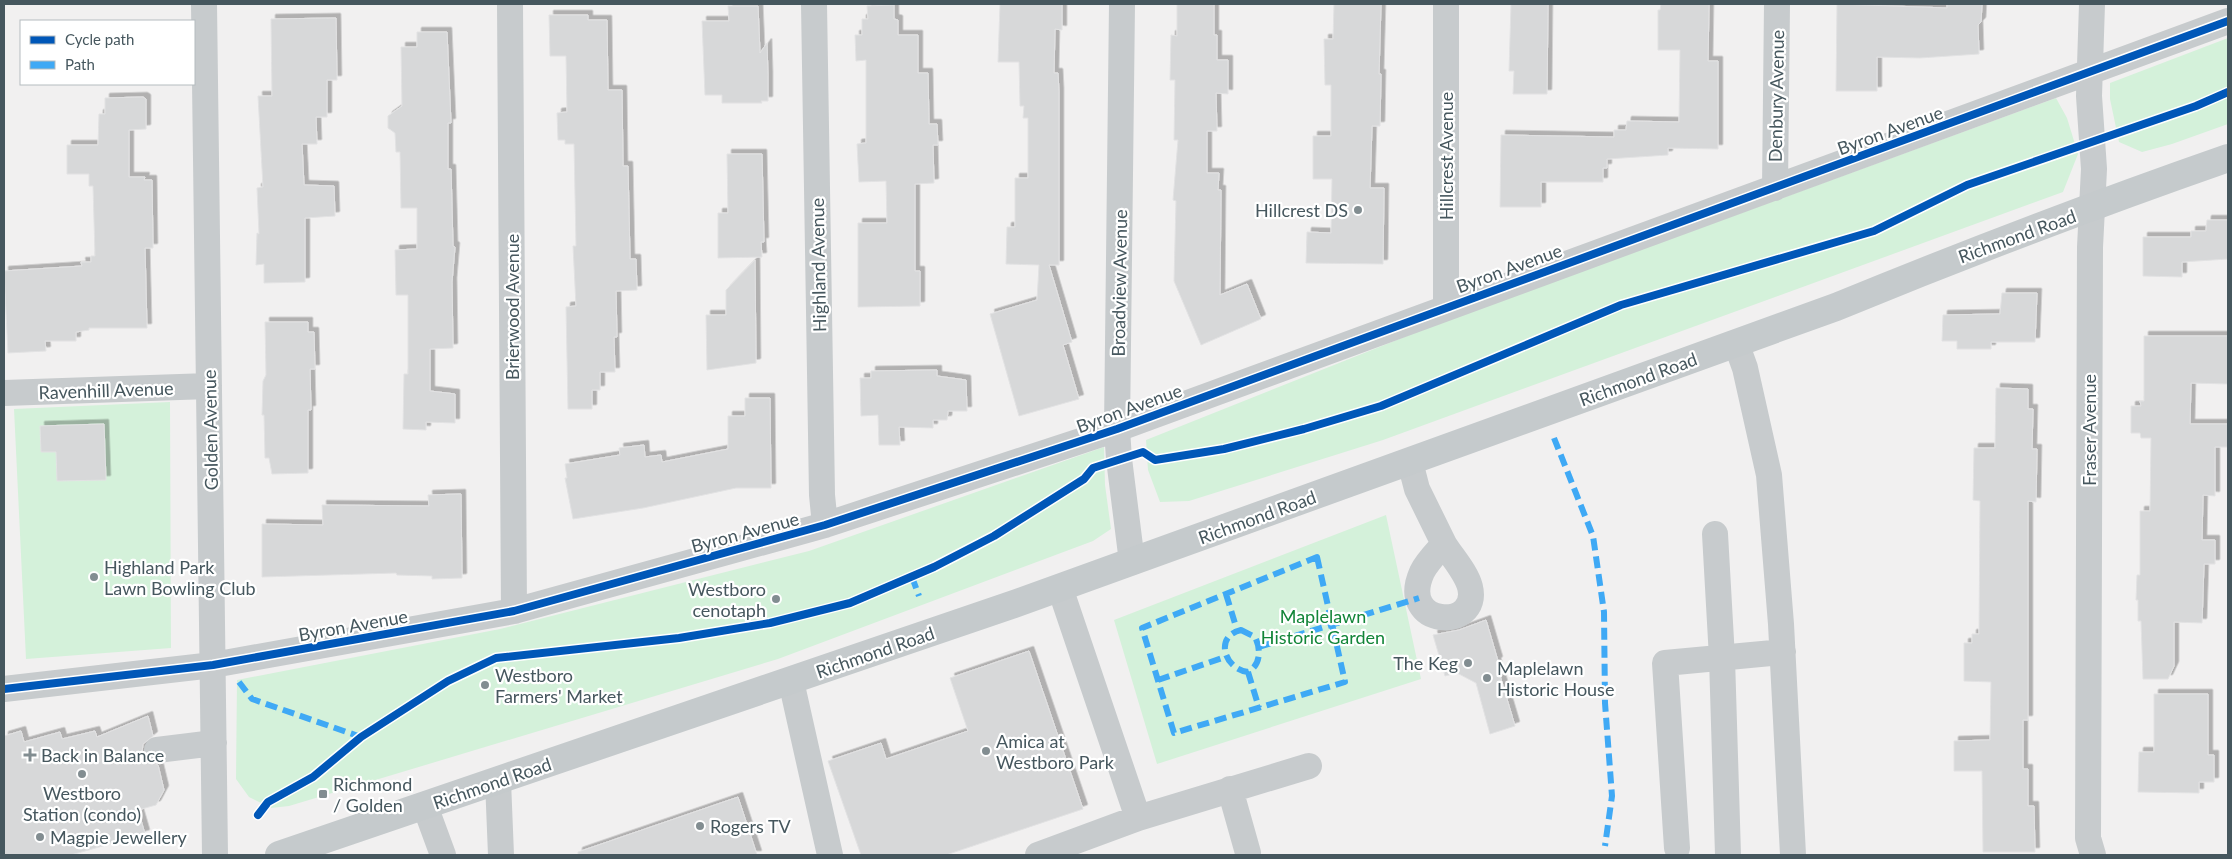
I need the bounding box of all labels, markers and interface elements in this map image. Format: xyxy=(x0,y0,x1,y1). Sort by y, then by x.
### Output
legend xyxy=(20,20,195,85)
text: Cycle path xyxy=(65,30,134,48)
street label: Denbury Avenue xyxy=(1764,30,1788,162)
text: Path xyxy=(65,55,95,73)
street label: Hillcrest Avenue xyxy=(1435,92,1457,220)
street label: Byron Avenue xyxy=(1834,101,1946,159)
street label: Highland Avenue xyxy=(806,198,830,332)
place label: Hillcrest DS xyxy=(1255,199,1348,221)
marker: Hillcrest DS xyxy=(1352,204,1364,216)
street label: Richmond Road xyxy=(1955,204,2079,268)
street label: Broadview Avenue xyxy=(1107,209,1131,357)
street label: Brierwood Avenue xyxy=(501,234,523,380)
street label: Byron Avenue xyxy=(1453,239,1565,297)
street label: Richmond Road xyxy=(1576,347,1700,411)
street label: Golden Avenue xyxy=(198,369,222,491)
street label: Fraser Avenue xyxy=(2078,374,2100,486)
street label: Ravenhill Avenue xyxy=(38,377,174,403)
street label: Byron Avenue xyxy=(1073,379,1185,437)
street label: Richmond Road xyxy=(1195,485,1319,549)
street label: Byron Avenue xyxy=(689,507,801,557)
place label: Highland Park Lawn Bowling Club xyxy=(104,556,256,599)
marker: Highland Park Lawn Bowling Club xyxy=(88,571,100,583)
place label: Westboro cenotaph xyxy=(688,578,766,621)
marker: Westboro cenotaph xyxy=(770,593,782,605)
street label: Byron Avenue xyxy=(297,605,409,645)
park label: Maplelawn Historic Garden xyxy=(1261,605,1385,648)
street label: Richmond Road xyxy=(813,621,937,683)
place label: The Keg xyxy=(1393,652,1458,674)
marker: The Keg xyxy=(1462,657,1474,669)
place label: Maplelawn Historic House xyxy=(1497,657,1614,700)
place label: Westboro Farmers' Market xyxy=(495,664,623,707)
marker: Maplelawn Historic House xyxy=(1481,672,1493,684)
marker: Westboro Farmers' Market xyxy=(479,679,491,691)
place label: Amica at Westboro Park xyxy=(996,730,1115,773)
place label: Back in Balance xyxy=(41,744,164,766)
marker: Amica at Westboro Park xyxy=(980,745,992,757)
marker: Back in Balance xyxy=(23,748,37,762)
street label: Richmond Road xyxy=(430,752,554,814)
marker: Westboro Station (condo) xyxy=(76,768,88,780)
place label: Richmond / Golden xyxy=(333,773,412,816)
place label: Westboro Station (condo) xyxy=(23,782,141,825)
marker: Richmond / Golden xyxy=(317,788,329,800)
place label: Rogers TV xyxy=(710,815,792,837)
marker: Rogers TV xyxy=(694,820,706,832)
place label: Magpie Jewellery xyxy=(50,826,188,848)
marker: Magpie Jewellery xyxy=(34,831,46,843)

